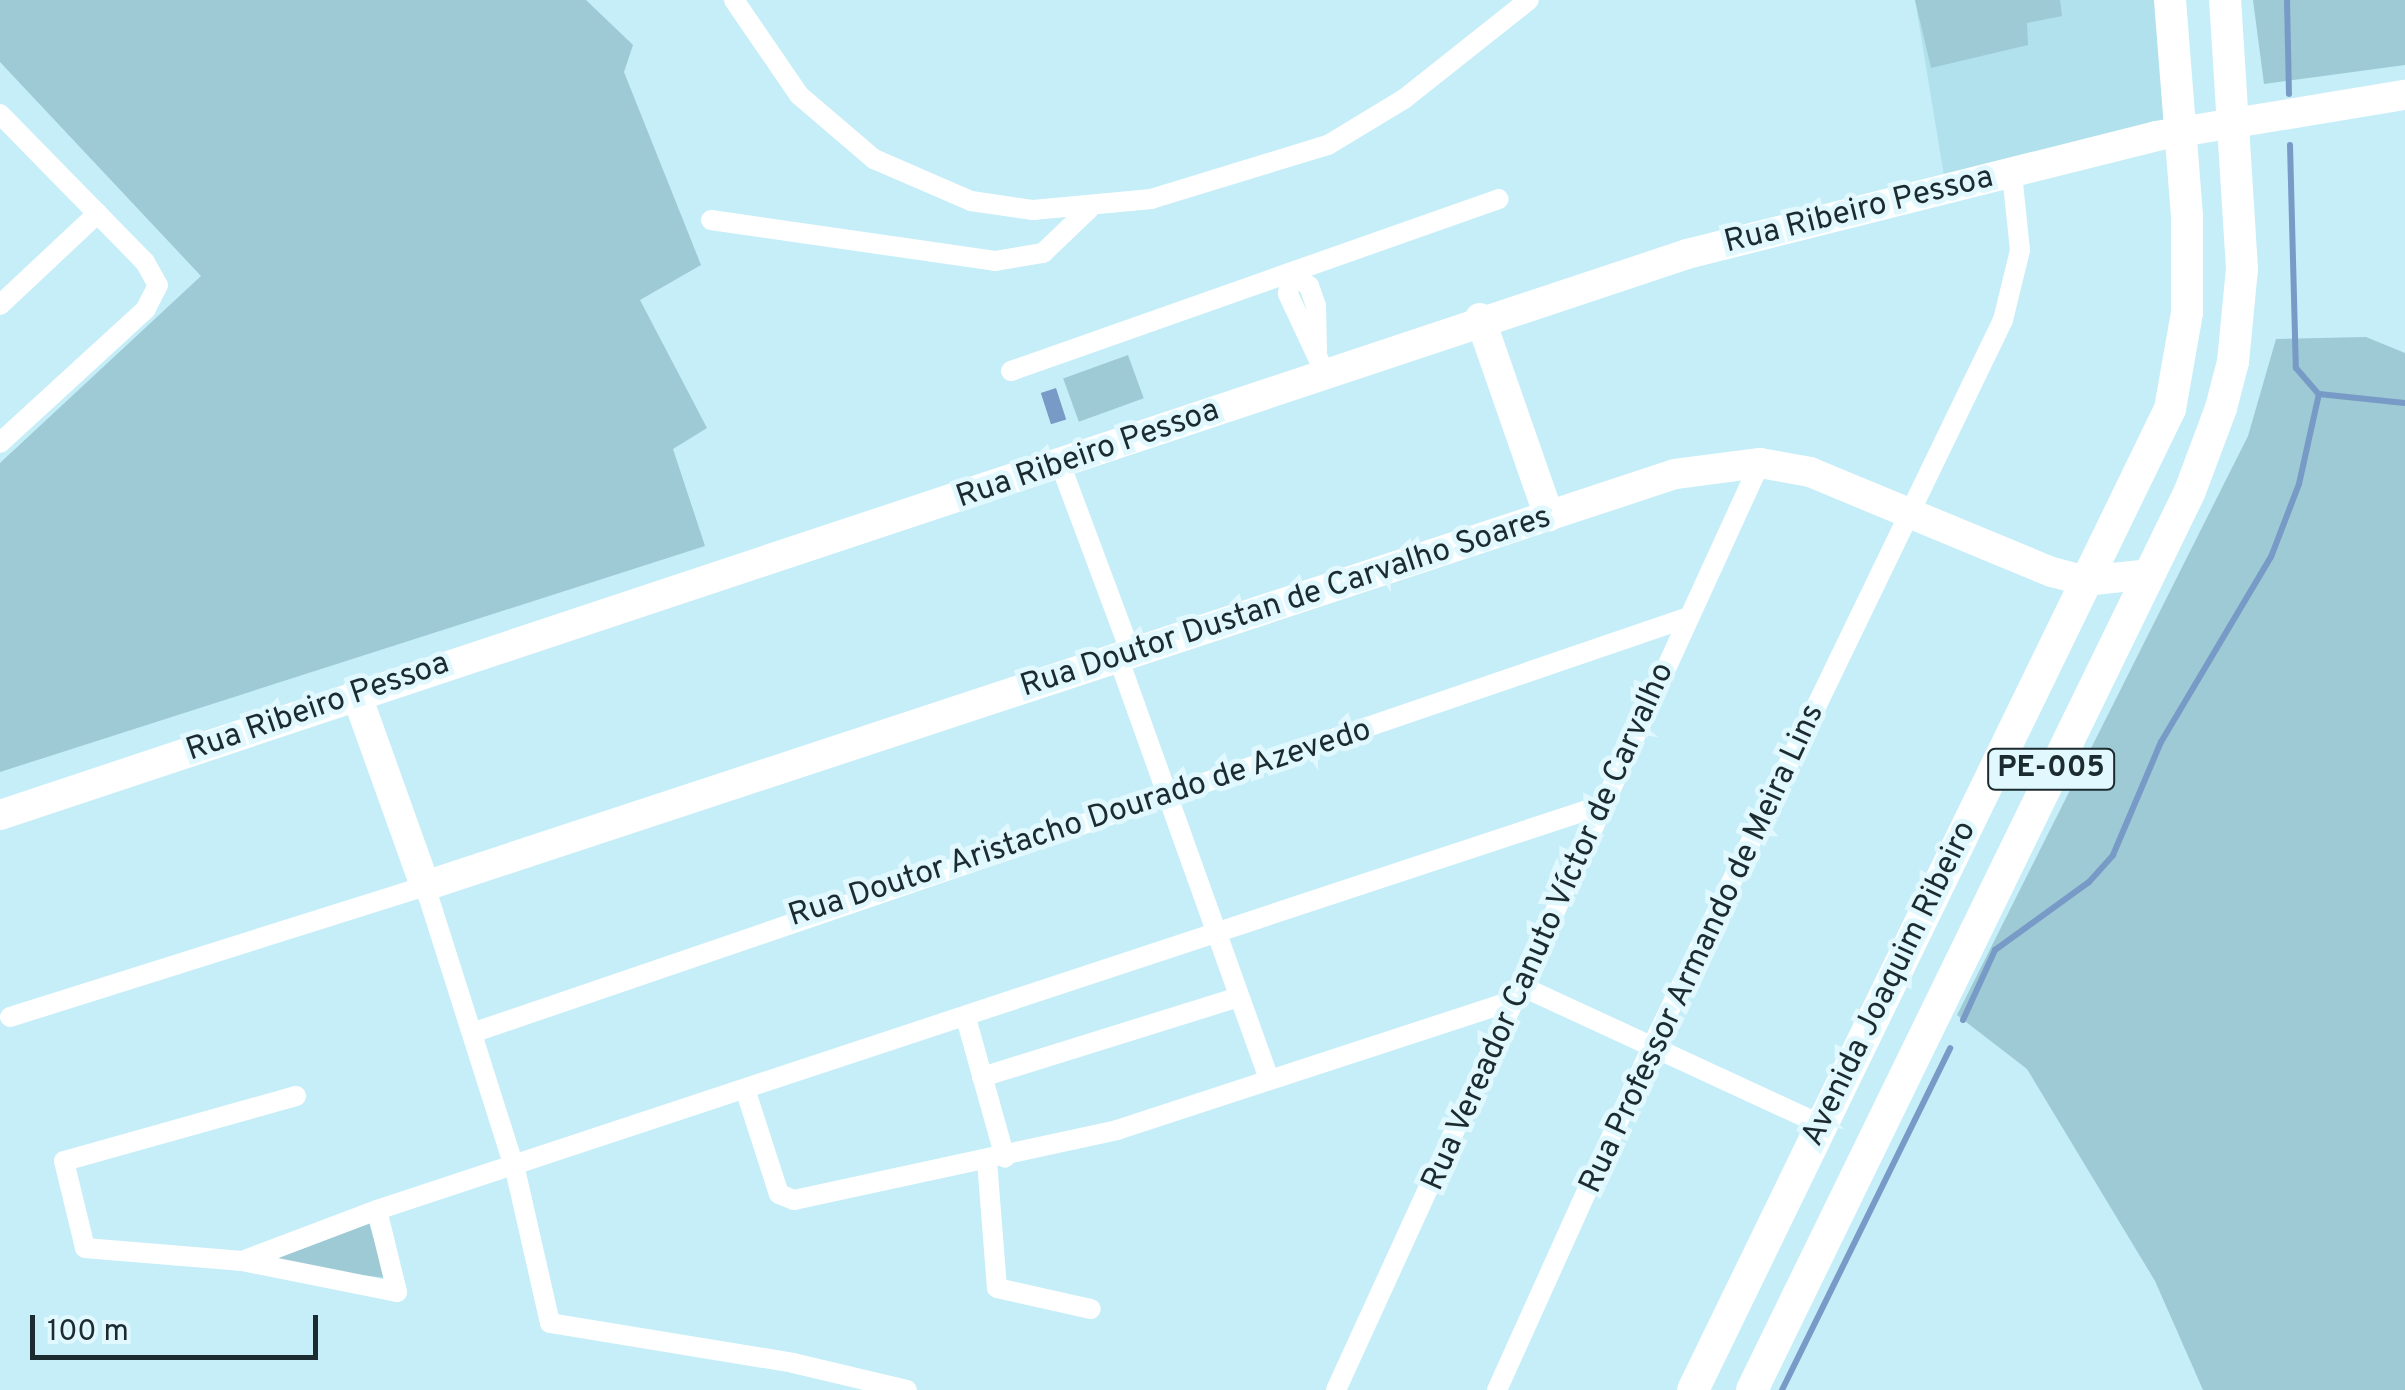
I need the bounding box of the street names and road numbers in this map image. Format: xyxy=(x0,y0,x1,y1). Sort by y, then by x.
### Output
street label: Rua Ribeiro Pessoa xyxy=(1721,159,1997,263)
street label: Rua Ribeiro Pessoa xyxy=(951,392,1225,518)
street label: Rua Doutor Dustan de Carvalho Soares xyxy=(1016,499,1556,707)
street label: Rua Ribeiro Pessoa xyxy=(181,645,455,771)
street label: Rua Vereador Canuto Víctor de Carvalho xyxy=(1414,656,1684,1198)
street label: Rua Professor Armando de Meira Lins xyxy=(1572,698,1834,1200)
street label: Rua Doutor Aristacho Dourado de Azevedo xyxy=(783,711,1377,937)
road number: PE-005 xyxy=(1986,744,2116,794)
street label: Avenida Joaquim Ribeiro xyxy=(1794,815,1986,1153)

